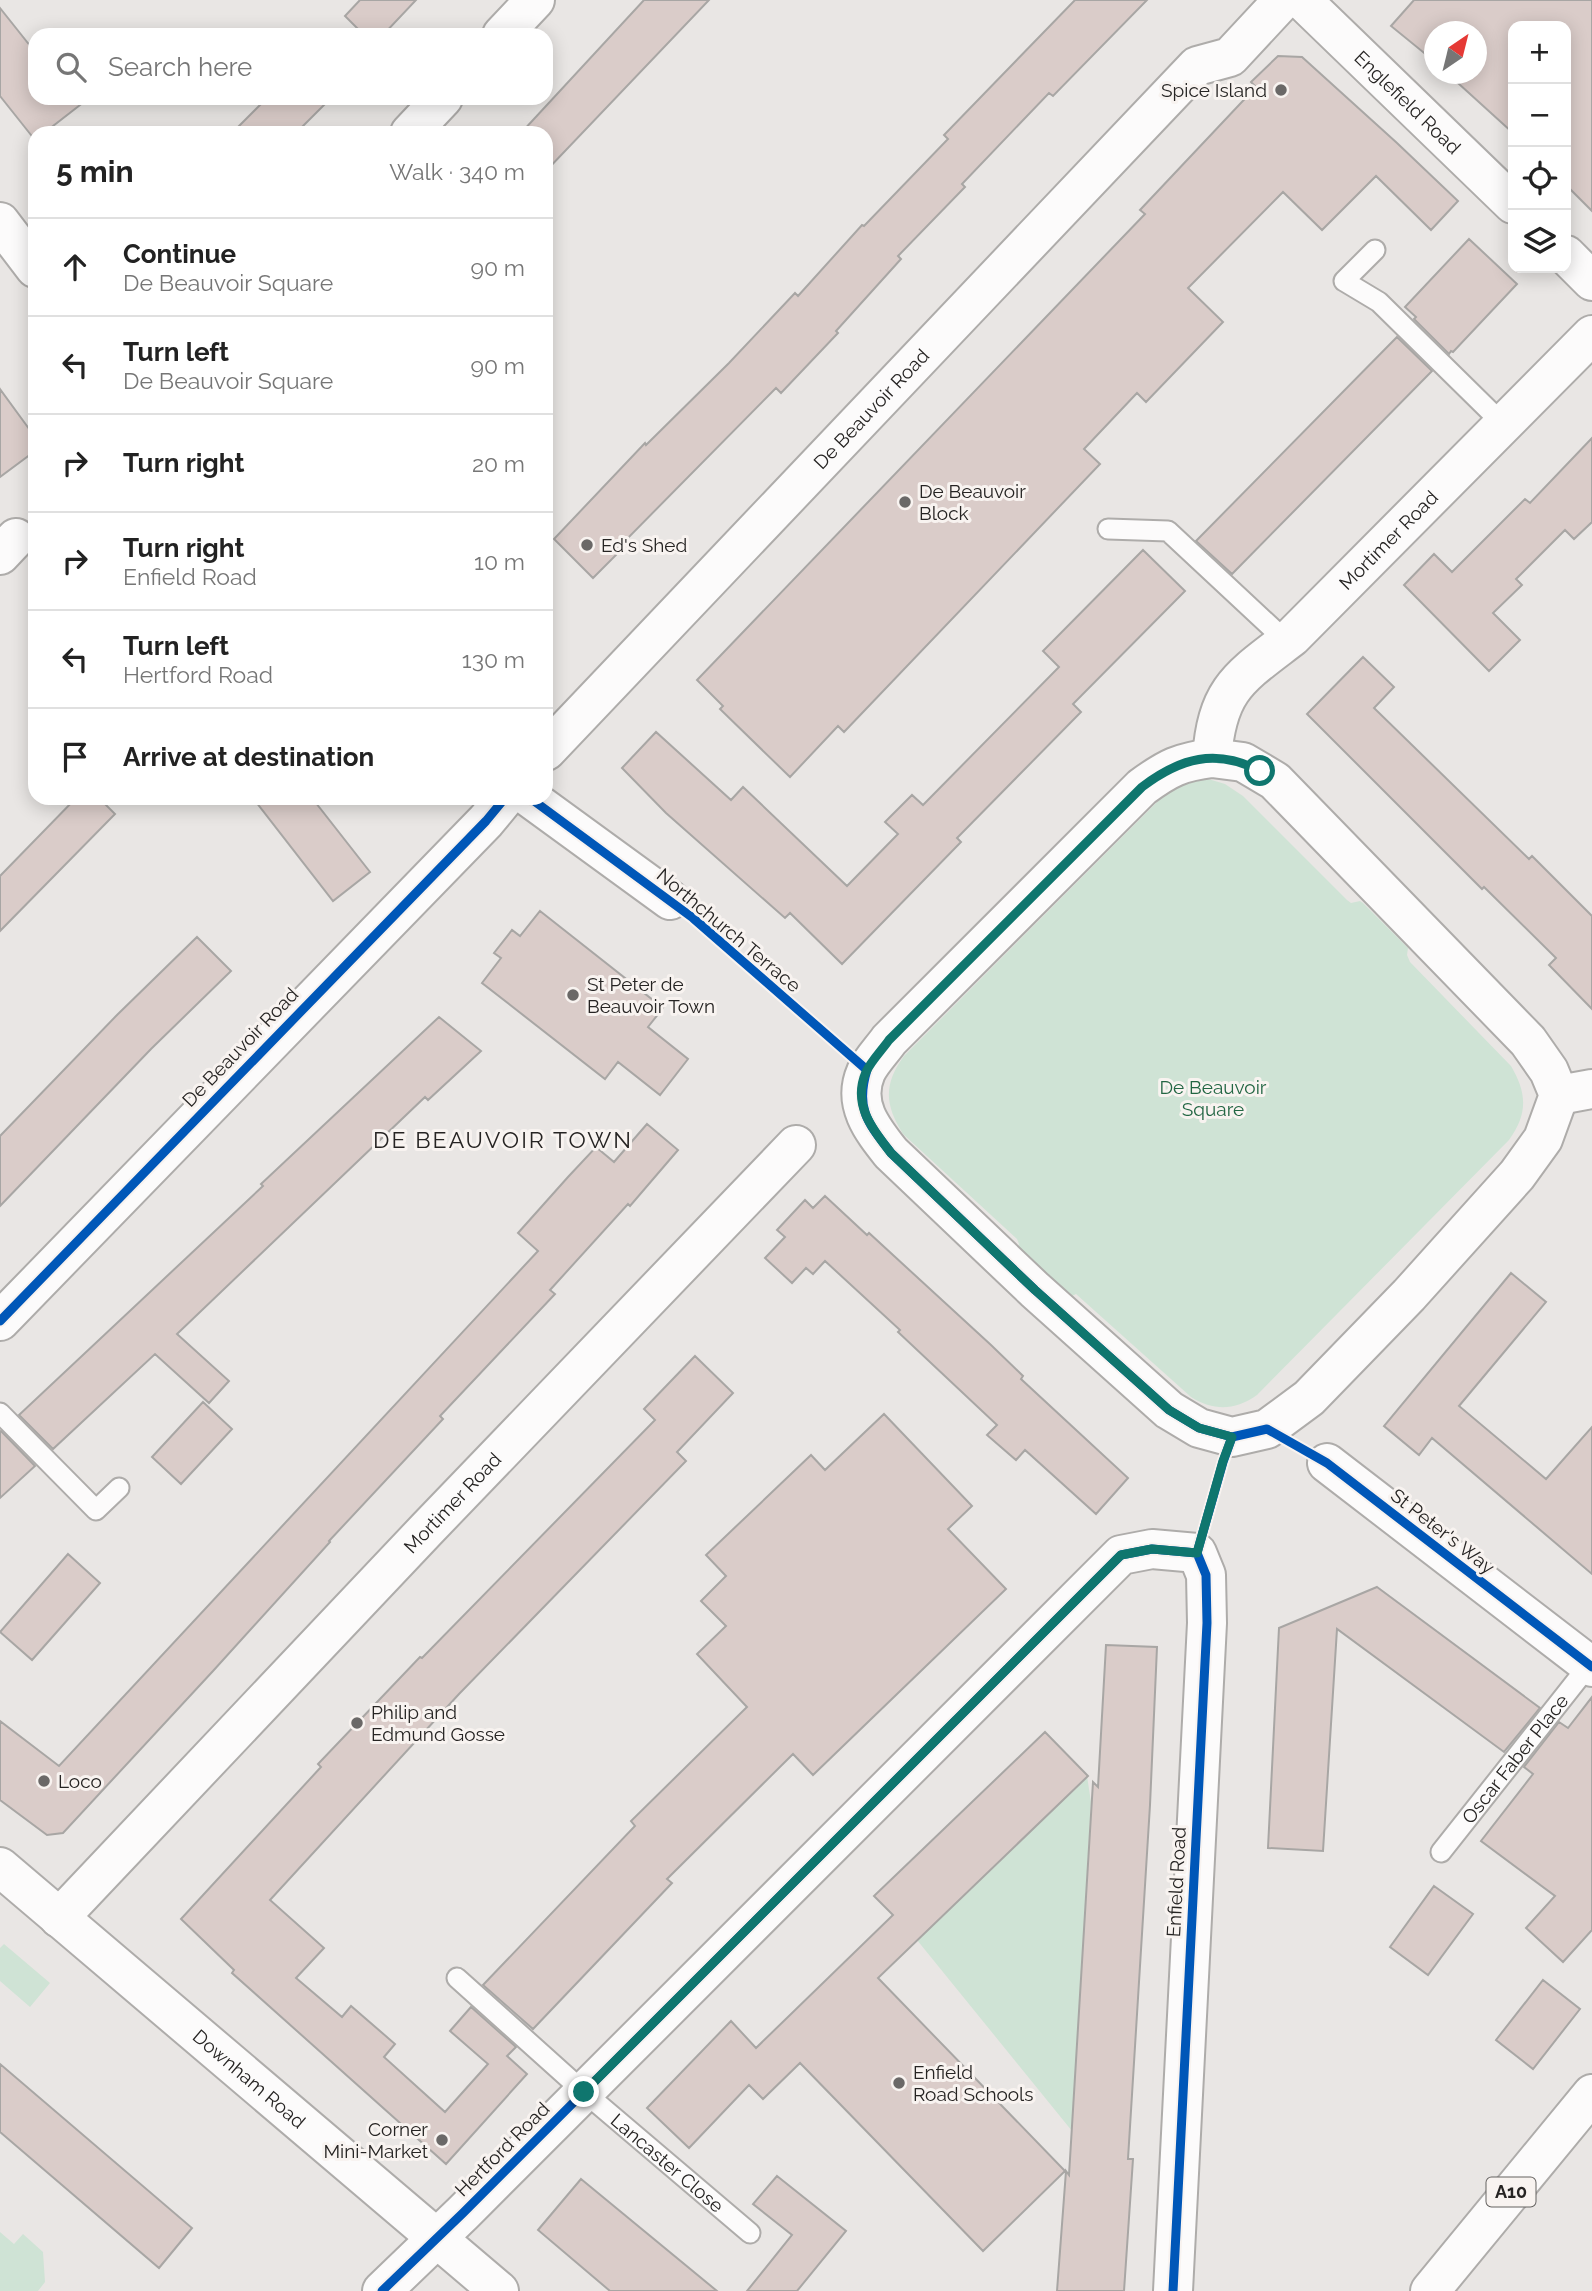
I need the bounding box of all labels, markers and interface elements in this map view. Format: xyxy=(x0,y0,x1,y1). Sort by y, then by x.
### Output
north arrow xyxy=(1424,21,1487,84)
map controls xyxy=(1508,21,1571,273)
button: + xyxy=(1508,21,1571,84)
search box xyxy=(28,28,553,105)
street label: Englefield Road xyxy=(1350,46,1465,158)
icon: search xyxy=(52,48,90,86)
text: Search here xyxy=(108,52,252,82)
place label: Spice Island xyxy=(1161,79,1267,101)
marker: Spice Island xyxy=(1273,82,1289,98)
button: − xyxy=(1508,84,1571,147)
button: locate xyxy=(1508,147,1571,210)
text: 5 min xyxy=(56,154,134,189)
text: Walk · 340 m xyxy=(389,158,525,185)
button: layers xyxy=(1508,210,1571,273)
text: Continue xyxy=(123,239,236,269)
icon: ahead xyxy=(56,248,94,286)
text: 90 m xyxy=(470,254,525,281)
text: De Beauvoir Square xyxy=(123,269,333,296)
text: Turn left xyxy=(123,337,229,367)
street label: De Beauvoir Road xyxy=(809,344,933,473)
icon: left xyxy=(56,346,94,384)
text: 90 m xyxy=(470,352,525,379)
text: De Beauvoir Square xyxy=(123,367,333,394)
icon: right xyxy=(56,444,94,482)
text: Turn right xyxy=(123,448,244,478)
text: 20 m xyxy=(472,450,525,477)
place label: De Beauvoir Block xyxy=(919,480,1026,524)
street label: Mortimer Road xyxy=(1335,486,1442,594)
marker: De Beauvoir Block xyxy=(897,494,913,510)
text: Turn right xyxy=(123,533,244,563)
place label: Ed's Shed xyxy=(601,534,687,556)
marker: Ed's Shed xyxy=(579,537,595,553)
icon: right xyxy=(56,542,94,580)
text: 10 m xyxy=(474,548,525,575)
text: Enfield Road xyxy=(123,563,257,590)
text: Turn left xyxy=(123,631,229,661)
icon: left xyxy=(56,640,94,678)
text: 130 m xyxy=(462,646,525,673)
text: Hertford Road xyxy=(123,661,273,688)
icon: arrive xyxy=(56,738,94,776)
text: Arrive at destination xyxy=(123,742,374,772)
route start xyxy=(1244,755,1275,786)
street label: Northchurch Terrace xyxy=(653,864,805,996)
place label: St Peter de Beauvoir Town xyxy=(587,973,715,1017)
street label: De Beauvoir Road xyxy=(178,983,302,1111)
marker: St Peter de Beauvoir Town xyxy=(565,987,581,1003)
park label: De Beauvoir Square xyxy=(1160,1076,1267,1120)
district label: DE BEAUVOIR TOWN xyxy=(373,1126,633,1153)
street label: Mortimer Road xyxy=(399,1448,505,1557)
street label: St Peter's Way xyxy=(1387,1484,1499,1578)
street label: Oscar Faber Place xyxy=(1457,1690,1573,1828)
place label: Philip and Edmund Gosse xyxy=(371,1701,505,1745)
marker: Philip and Edmund Gosse xyxy=(349,1715,365,1731)
place label: Loco xyxy=(58,1770,102,1792)
marker: Loco xyxy=(36,1773,52,1789)
street label: Enfield Road xyxy=(1162,1826,1190,1938)
street label: Downham Road xyxy=(189,2025,310,2133)
place label: Enfield Road Schools xyxy=(913,2061,1033,2105)
marker: Enfield Road Schools xyxy=(891,2075,907,2091)
route end xyxy=(568,2076,599,2107)
street label: Hertford Road xyxy=(450,2097,554,2201)
street label: Lancaster Close xyxy=(607,2109,728,2217)
place label: Corner Mini-Market xyxy=(323,2118,429,2162)
marker: Corner Mini-Market xyxy=(434,2132,450,2148)
road number: A10 xyxy=(1486,2178,1536,2206)

